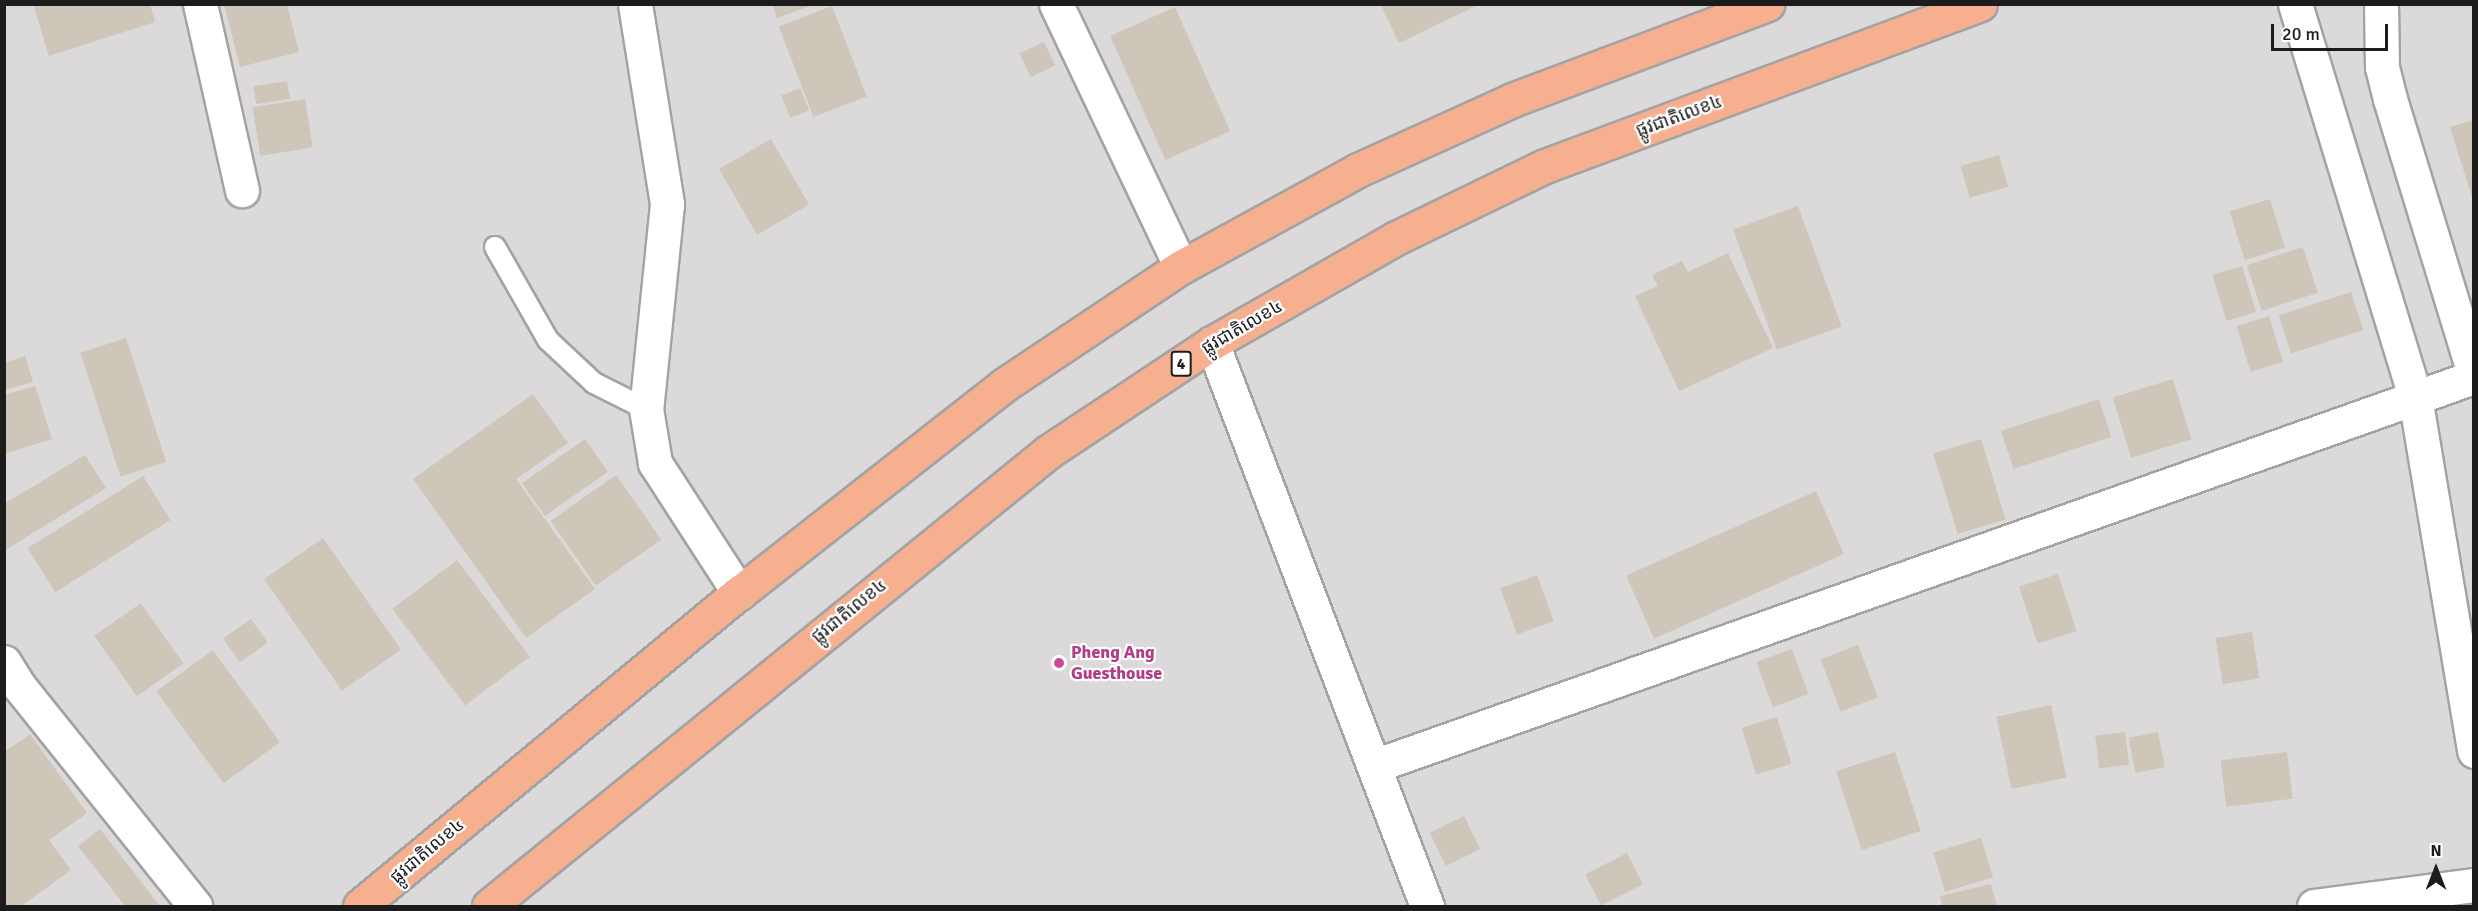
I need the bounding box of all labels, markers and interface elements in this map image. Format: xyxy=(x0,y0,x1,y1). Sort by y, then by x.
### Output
scale bar xyxy=(2274,12,2391,50)
text: 20 m xyxy=(2282,23,2320,45)
street label: ផ្លូវជាតិលេខ៤ xyxy=(1633,90,1725,142)
street label: ផ្លូវជាតិលេខ៤ xyxy=(1198,295,1286,359)
road number: 4 xyxy=(1170,351,1192,377)
street label: ផ្លូវជាតិលេខ៤ xyxy=(807,574,891,648)
place label: Pheng Ang Guesthouse xyxy=(1071,642,1162,684)
marker: Pheng Ang Guesthouse xyxy=(1052,656,1066,670)
street label: ផ្លូវជាតិលេខ៤ xyxy=(386,814,468,888)
north arrow xyxy=(2406,839,2466,899)
text: N xyxy=(2430,841,2442,861)

